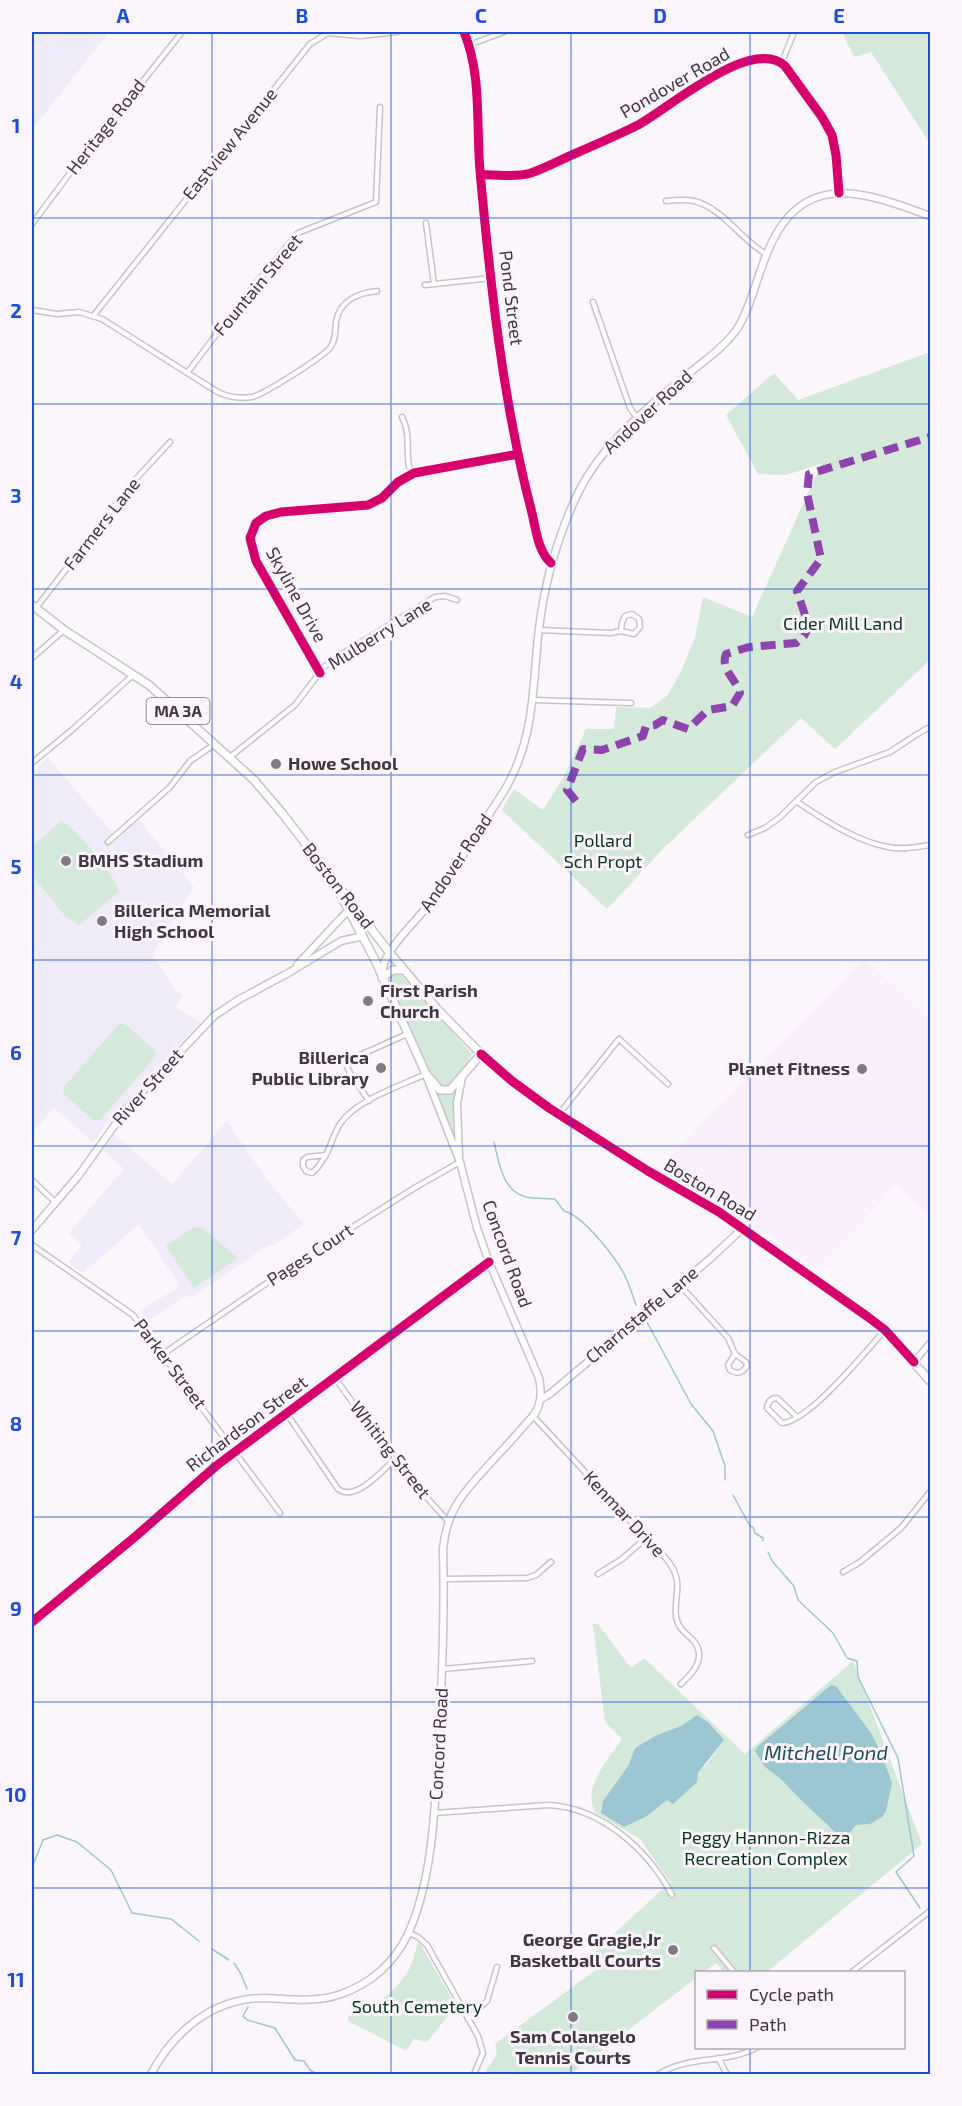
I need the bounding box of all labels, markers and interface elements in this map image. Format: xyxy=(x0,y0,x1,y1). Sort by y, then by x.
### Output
text: A xyxy=(116,3,130,27)
text: B xyxy=(296,3,308,27)
text: C xyxy=(475,3,487,27)
text: D xyxy=(653,3,667,27)
text: E xyxy=(833,3,845,27)
street label: Pondover Road xyxy=(616,42,733,122)
street label: Heritage Road xyxy=(61,74,149,179)
street label: Eastview Avenue xyxy=(177,83,281,204)
text: 1 xyxy=(12,113,20,137)
street label: Fountain Street xyxy=(208,229,306,340)
street label: Pond Street xyxy=(495,249,529,347)
text: 2 xyxy=(10,298,22,322)
street label: Andover Road xyxy=(598,365,696,458)
street label: Farmers Lane xyxy=(58,473,144,574)
text: 3 xyxy=(10,483,22,507)
street label: Skyline Drive xyxy=(262,543,332,646)
street label: Mulberry Lane xyxy=(324,593,435,674)
park label: Cider Mill Land xyxy=(783,612,903,634)
text: 4 xyxy=(10,669,23,693)
road number: MA 3A xyxy=(146,698,210,724)
place label: Howe School xyxy=(288,752,398,774)
marker: Howe School xyxy=(269,757,283,771)
street label: Andover Road xyxy=(414,809,496,916)
park label: Pollard Sch Propt xyxy=(564,829,642,872)
street label: Boston Road xyxy=(298,838,379,933)
place label: BMHS Stadium xyxy=(78,849,203,871)
text: 5 xyxy=(10,854,22,878)
marker: BMHS Stadium xyxy=(59,854,73,868)
place label: Billerica Memorial High School xyxy=(114,899,270,942)
marker: Billerica Memorial High School xyxy=(95,914,109,928)
place label: First Parish Church xyxy=(380,979,478,1022)
marker: First Parish Church xyxy=(361,994,375,1008)
text: 6 xyxy=(10,1040,22,1064)
street label: River Street xyxy=(107,1043,187,1129)
place label: Billerica Public Library xyxy=(252,1046,370,1089)
place label: Planet Fitness xyxy=(728,1057,850,1079)
marker: Billerica Public Library xyxy=(374,1061,388,1075)
marker: Planet Fitness xyxy=(855,1062,869,1076)
street label: Boston Road xyxy=(660,1153,761,1225)
street label: Concord Road xyxy=(478,1197,538,1310)
street label: Pages Court xyxy=(262,1218,357,1290)
text: 7 xyxy=(11,1225,22,1249)
street label: Charnstaffe Lane xyxy=(581,1261,702,1368)
street label: Parker Street xyxy=(130,1314,212,1413)
street label: Richardson Street xyxy=(181,1370,311,1476)
street label: Whiting Street xyxy=(346,1396,436,1503)
text: 8 xyxy=(10,1411,22,1435)
street label: Kenmar Drive xyxy=(579,1466,670,1561)
text: 9 xyxy=(10,1596,22,1620)
street label: Concord Road xyxy=(424,1687,452,1801)
water label: Mitchell Pond xyxy=(764,1740,888,1764)
text: 10 xyxy=(5,1782,27,1806)
park label: Peggy Hannon-Rizza Recreation Complex xyxy=(682,1826,850,1869)
place label: George Gragie,Jr Basketball Courts xyxy=(510,1928,661,1971)
marker: George Gragie,Jr Basketball Courts xyxy=(666,1943,680,1957)
text: 11 xyxy=(7,1967,25,1991)
legend xyxy=(695,1971,905,2049)
text: Cycle path xyxy=(749,1983,834,2005)
park label: South Cemetery xyxy=(352,1995,483,2017)
marker: Sam Colangelo Tennis Courts xyxy=(566,2010,580,2024)
text: Path xyxy=(749,2013,787,2035)
place label: Sam Colangelo Tennis Courts xyxy=(510,2025,636,2068)

